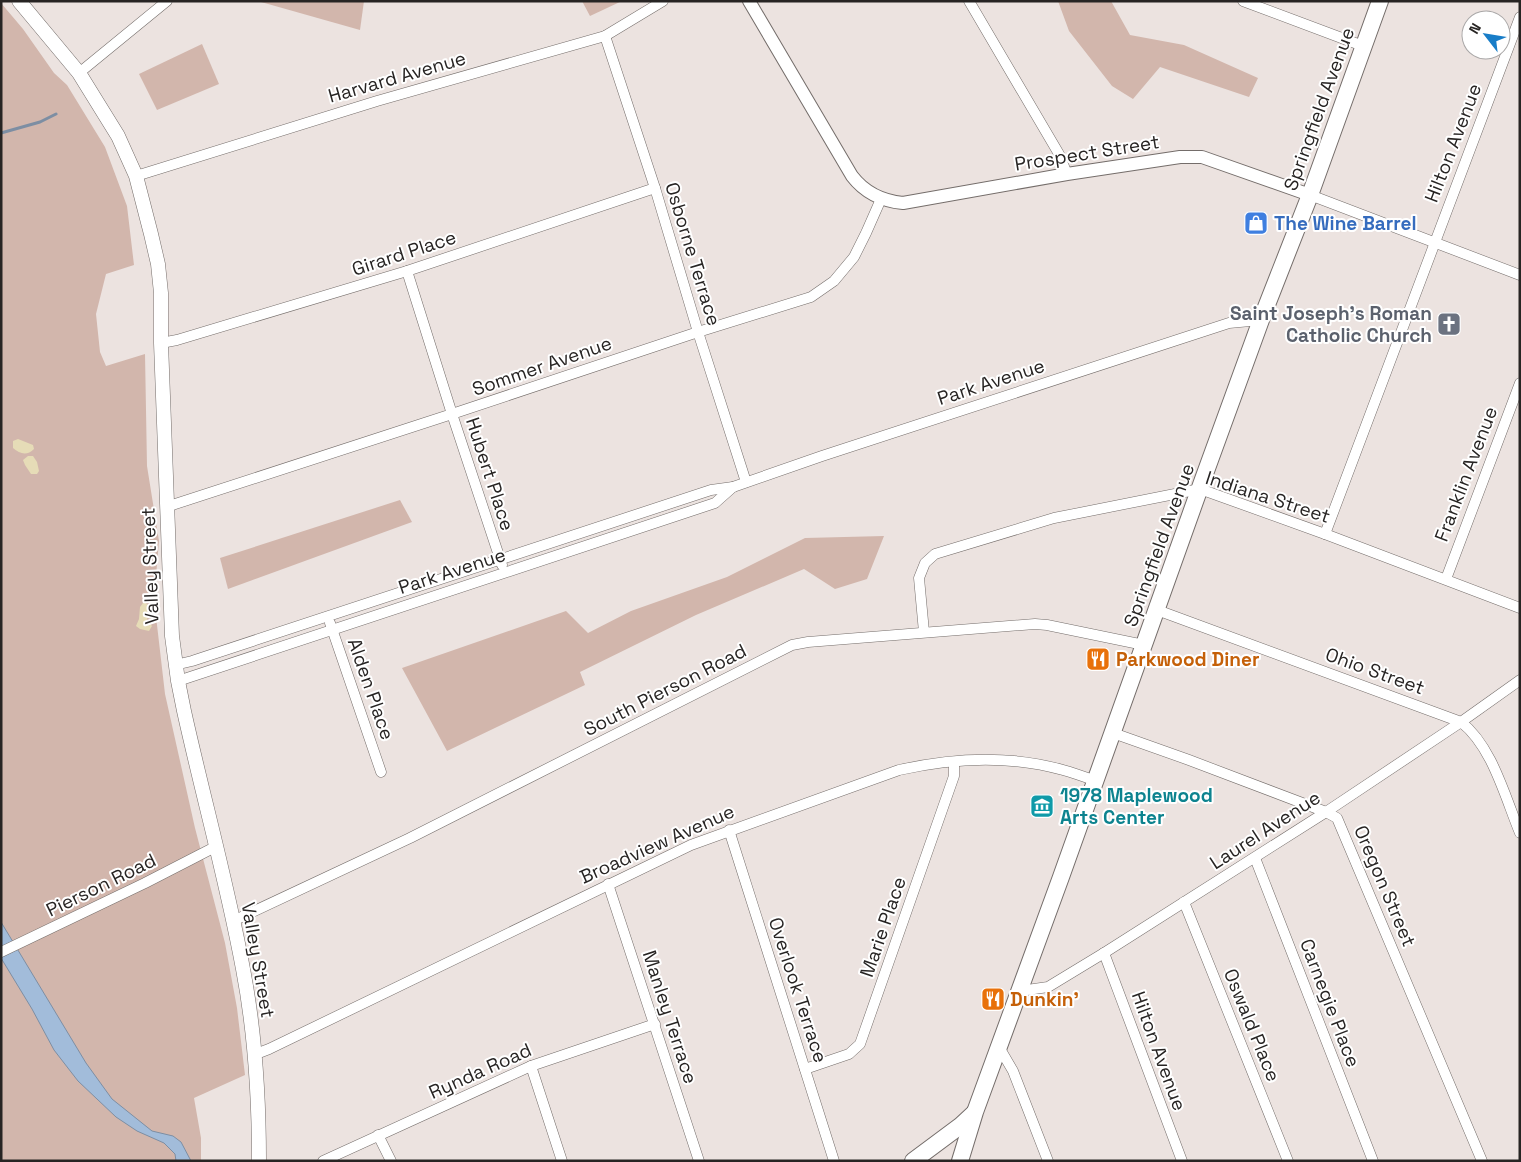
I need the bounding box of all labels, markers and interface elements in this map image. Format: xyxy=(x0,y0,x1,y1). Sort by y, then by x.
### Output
north arrow xyxy=(1461,10,1511,60)
text: N xyxy=(1465,20,1485,37)
street label: Springfield Avenue xyxy=(1278,24,1360,194)
street label: Harvard Avenue xyxy=(325,45,469,109)
street label: Hilton Avenue xyxy=(1419,80,1487,206)
street label: Prospect Street xyxy=(1013,129,1161,177)
street label: Osborne Terrace xyxy=(659,179,727,329)
shop icon: The Wine Barrel xyxy=(1243,210,1269,236)
place label: The Wine Barrel xyxy=(1274,211,1416,236)
street label: Girard Place xyxy=(349,224,459,282)
place label: Saint Joseph's Roman Catholic Church xyxy=(1230,301,1432,348)
church icon: Saint Joseph's Roman Catholic Church xyxy=(1436,311,1462,337)
street label: Sommer Avenue xyxy=(469,330,615,402)
street label: Park Avenue xyxy=(934,353,1048,411)
street label: Franklin Avenue xyxy=(1429,403,1503,545)
street label: Hubert Place xyxy=(460,414,520,534)
street label: Springfield Avenue xyxy=(1118,460,1200,630)
street label: Indiana Street xyxy=(1202,465,1334,529)
street label: Valley Street xyxy=(135,507,165,625)
street label: Park Avenue xyxy=(395,542,509,600)
street label: Alden Place xyxy=(342,635,400,743)
street label: South Pierson Road xyxy=(579,638,751,742)
street label: Ohio Street xyxy=(1322,642,1428,700)
restaurant icon: Parkwood Diner xyxy=(1085,646,1111,672)
place label: Parkwood Diner xyxy=(1116,647,1259,672)
place label: 1978 Maplewood Arts Center xyxy=(1060,783,1213,830)
street label: Laurel Avenue xyxy=(1205,785,1325,875)
museum icon: 1978 Maplewood Arts Center xyxy=(1029,793,1055,819)
street label: Broadview Avenue xyxy=(576,799,738,889)
street label: Oregon Street xyxy=(1348,822,1422,950)
street label: Pierson Road xyxy=(42,848,160,922)
street label: Marie Place xyxy=(854,873,912,981)
street label: Valley Street xyxy=(236,900,280,1020)
street label: Overlook Terrace xyxy=(763,914,833,1066)
street label: Carnegie Place xyxy=(1294,935,1366,1071)
street label: Manley Terrace xyxy=(637,947,703,1087)
street label: Oswald Place xyxy=(1218,965,1286,1085)
restaurant icon: Dunkin' xyxy=(980,986,1006,1012)
place label: Dunkin' xyxy=(1010,987,1079,1012)
street label: Hilton Avenue xyxy=(1126,988,1192,1114)
street label: Rynda Road xyxy=(425,1037,535,1105)

